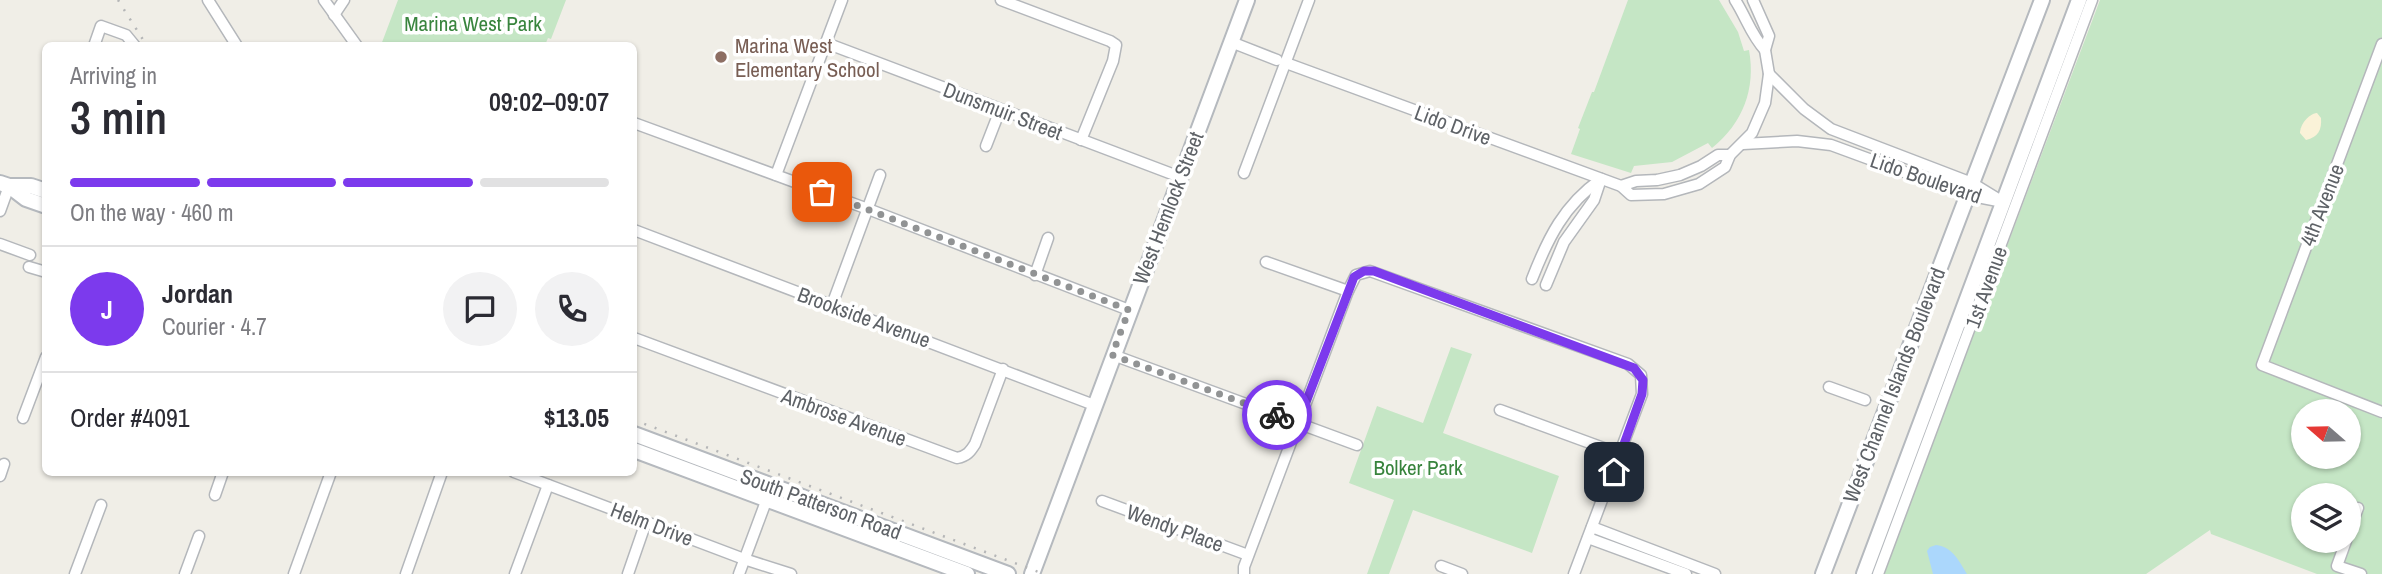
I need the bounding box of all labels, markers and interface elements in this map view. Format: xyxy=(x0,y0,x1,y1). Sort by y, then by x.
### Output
park label: Marina West Park xyxy=(404,9,542,38)
place label: Marina West Elementary School xyxy=(735,31,880,84)
marker: Marina West Elementary School xyxy=(713,49,729,65)
text: Arriving in xyxy=(70,60,157,91)
street label: Dunsmuir Street xyxy=(939,75,1067,147)
text: 09:02–09:07 xyxy=(489,84,609,119)
text: 3 min xyxy=(70,86,167,148)
street label: Lido Drive xyxy=(1411,98,1495,152)
street label: West Hemlock Street xyxy=(1126,127,1211,289)
street label: Lido Boulevard xyxy=(1867,145,1985,211)
street label: 4th Avenue xyxy=(2293,160,2351,250)
pin xyxy=(792,162,852,222)
icon: bag xyxy=(803,173,841,211)
text: On the way · 460 m xyxy=(70,197,234,228)
street label: 1st Avenue xyxy=(1958,242,2014,332)
street label: West Channel Islands Boulevard xyxy=(1836,263,1952,507)
button: chat xyxy=(443,272,517,346)
button: phone xyxy=(535,272,609,346)
text: Jordan xyxy=(162,276,233,311)
street label: Brookside Avenue xyxy=(794,280,934,354)
text: J xyxy=(101,292,113,327)
text: Courier · 4.7 xyxy=(162,311,267,342)
courier xyxy=(1242,380,1312,450)
street label: Ambrose Avenue xyxy=(777,381,910,453)
icon: bike xyxy=(1258,396,1296,434)
north arrow xyxy=(2291,399,2361,469)
map controls xyxy=(2291,399,2361,553)
text: Order #4091 xyxy=(70,400,190,435)
text: $13.05 xyxy=(544,400,609,435)
pin xyxy=(1584,442,1644,502)
park label: Bolker Park xyxy=(1374,453,1463,482)
icon: home xyxy=(1595,453,1633,491)
street label: South Patterson Road xyxy=(736,461,906,547)
button: layers xyxy=(2291,483,2361,553)
street label: Helm Drive xyxy=(607,495,697,553)
street label: Wendy Place xyxy=(1123,497,1227,559)

